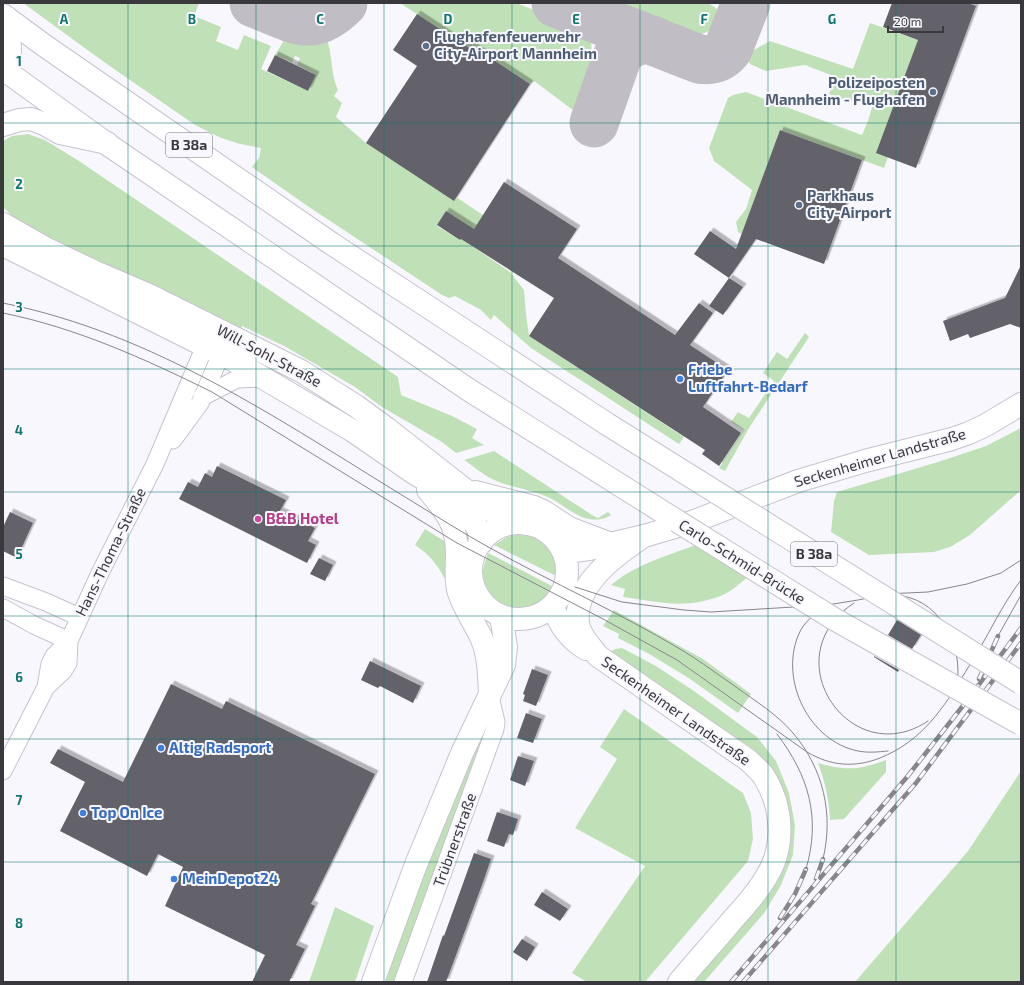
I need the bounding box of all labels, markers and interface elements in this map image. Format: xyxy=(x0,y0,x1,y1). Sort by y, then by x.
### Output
scale bar xyxy=(888,8,943,34)
text: A xyxy=(60,11,69,27)
text: B xyxy=(188,11,196,27)
text: C xyxy=(316,11,324,27)
text: D xyxy=(444,11,453,27)
text: E xyxy=(572,11,580,27)
text: F xyxy=(700,11,708,27)
text: G xyxy=(828,11,836,27)
text: 20 m xyxy=(894,14,921,28)
place label: Flughafenfeuerwehr City-Airport Mannheim xyxy=(434,27,597,63)
marker: Flughafenfeuerwehr City-Airport Mannheim xyxy=(421,41,431,51)
text: 1 xyxy=(16,53,22,69)
place label: Polizeiposten Mannheim - Flughafen xyxy=(765,73,925,108)
marker: Polizeiposten Mannheim - Flughafen xyxy=(928,87,938,97)
road number: B 38a xyxy=(166,133,212,157)
text: 2 xyxy=(15,176,23,192)
place label: Parkhaus City-Airport xyxy=(807,186,892,222)
marker: Parkhaus City-Airport xyxy=(794,200,804,210)
text: 3 xyxy=(15,299,23,315)
street label: Will-Sohl-Straße xyxy=(214,320,325,390)
place label: Friebe Luftfahrt-Bedarf xyxy=(688,360,808,395)
marker: Friebe Luftfahrt-Bedarf xyxy=(675,374,685,384)
text: 4 xyxy=(15,422,23,438)
street label: Seckenheimer Landstraße xyxy=(792,424,968,490)
street label: Hans-Thoma-Straße xyxy=(71,484,149,619)
place label: B&B Hotel xyxy=(266,509,339,527)
marker: B&B Hotel xyxy=(253,514,263,524)
street label: Carlo-Schmid-Brücke xyxy=(676,515,809,607)
road number: B 38a xyxy=(791,542,837,566)
text: 5 xyxy=(15,546,23,562)
street label: Seckenheimer Landstraße xyxy=(599,652,755,769)
text: 6 xyxy=(15,669,23,685)
place label: Altig Radsport xyxy=(169,738,271,756)
marker: Altig Radsport xyxy=(156,743,166,753)
street label: Trübnerstraße xyxy=(429,790,479,889)
text: 7 xyxy=(16,792,23,808)
place label: Top On Ice xyxy=(91,803,163,821)
marker: Top On Ice xyxy=(78,808,88,818)
place label: MeinDepot24 xyxy=(182,869,279,887)
marker: MeinDepot24 xyxy=(169,874,179,884)
text: 8 xyxy=(15,915,23,931)

